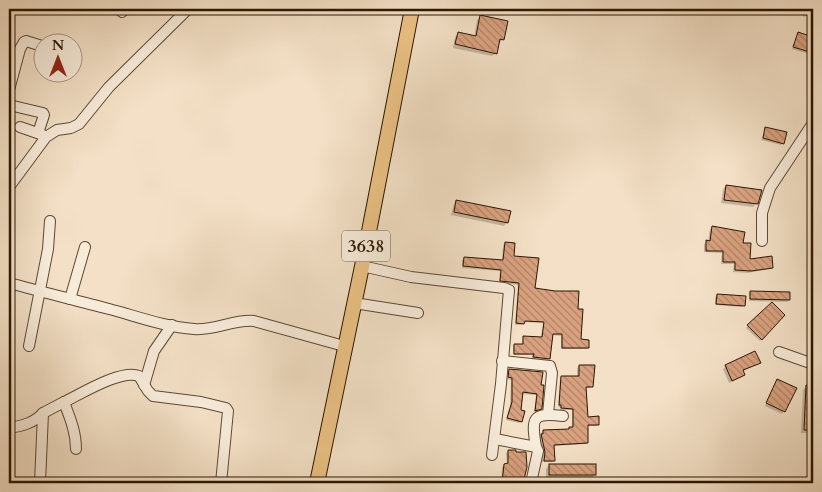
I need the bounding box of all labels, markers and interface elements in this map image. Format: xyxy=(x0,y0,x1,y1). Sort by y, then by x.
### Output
north arrow xyxy=(32,32,82,82)
text: N xyxy=(52,36,64,55)
road number: 3638 xyxy=(342,230,390,262)

